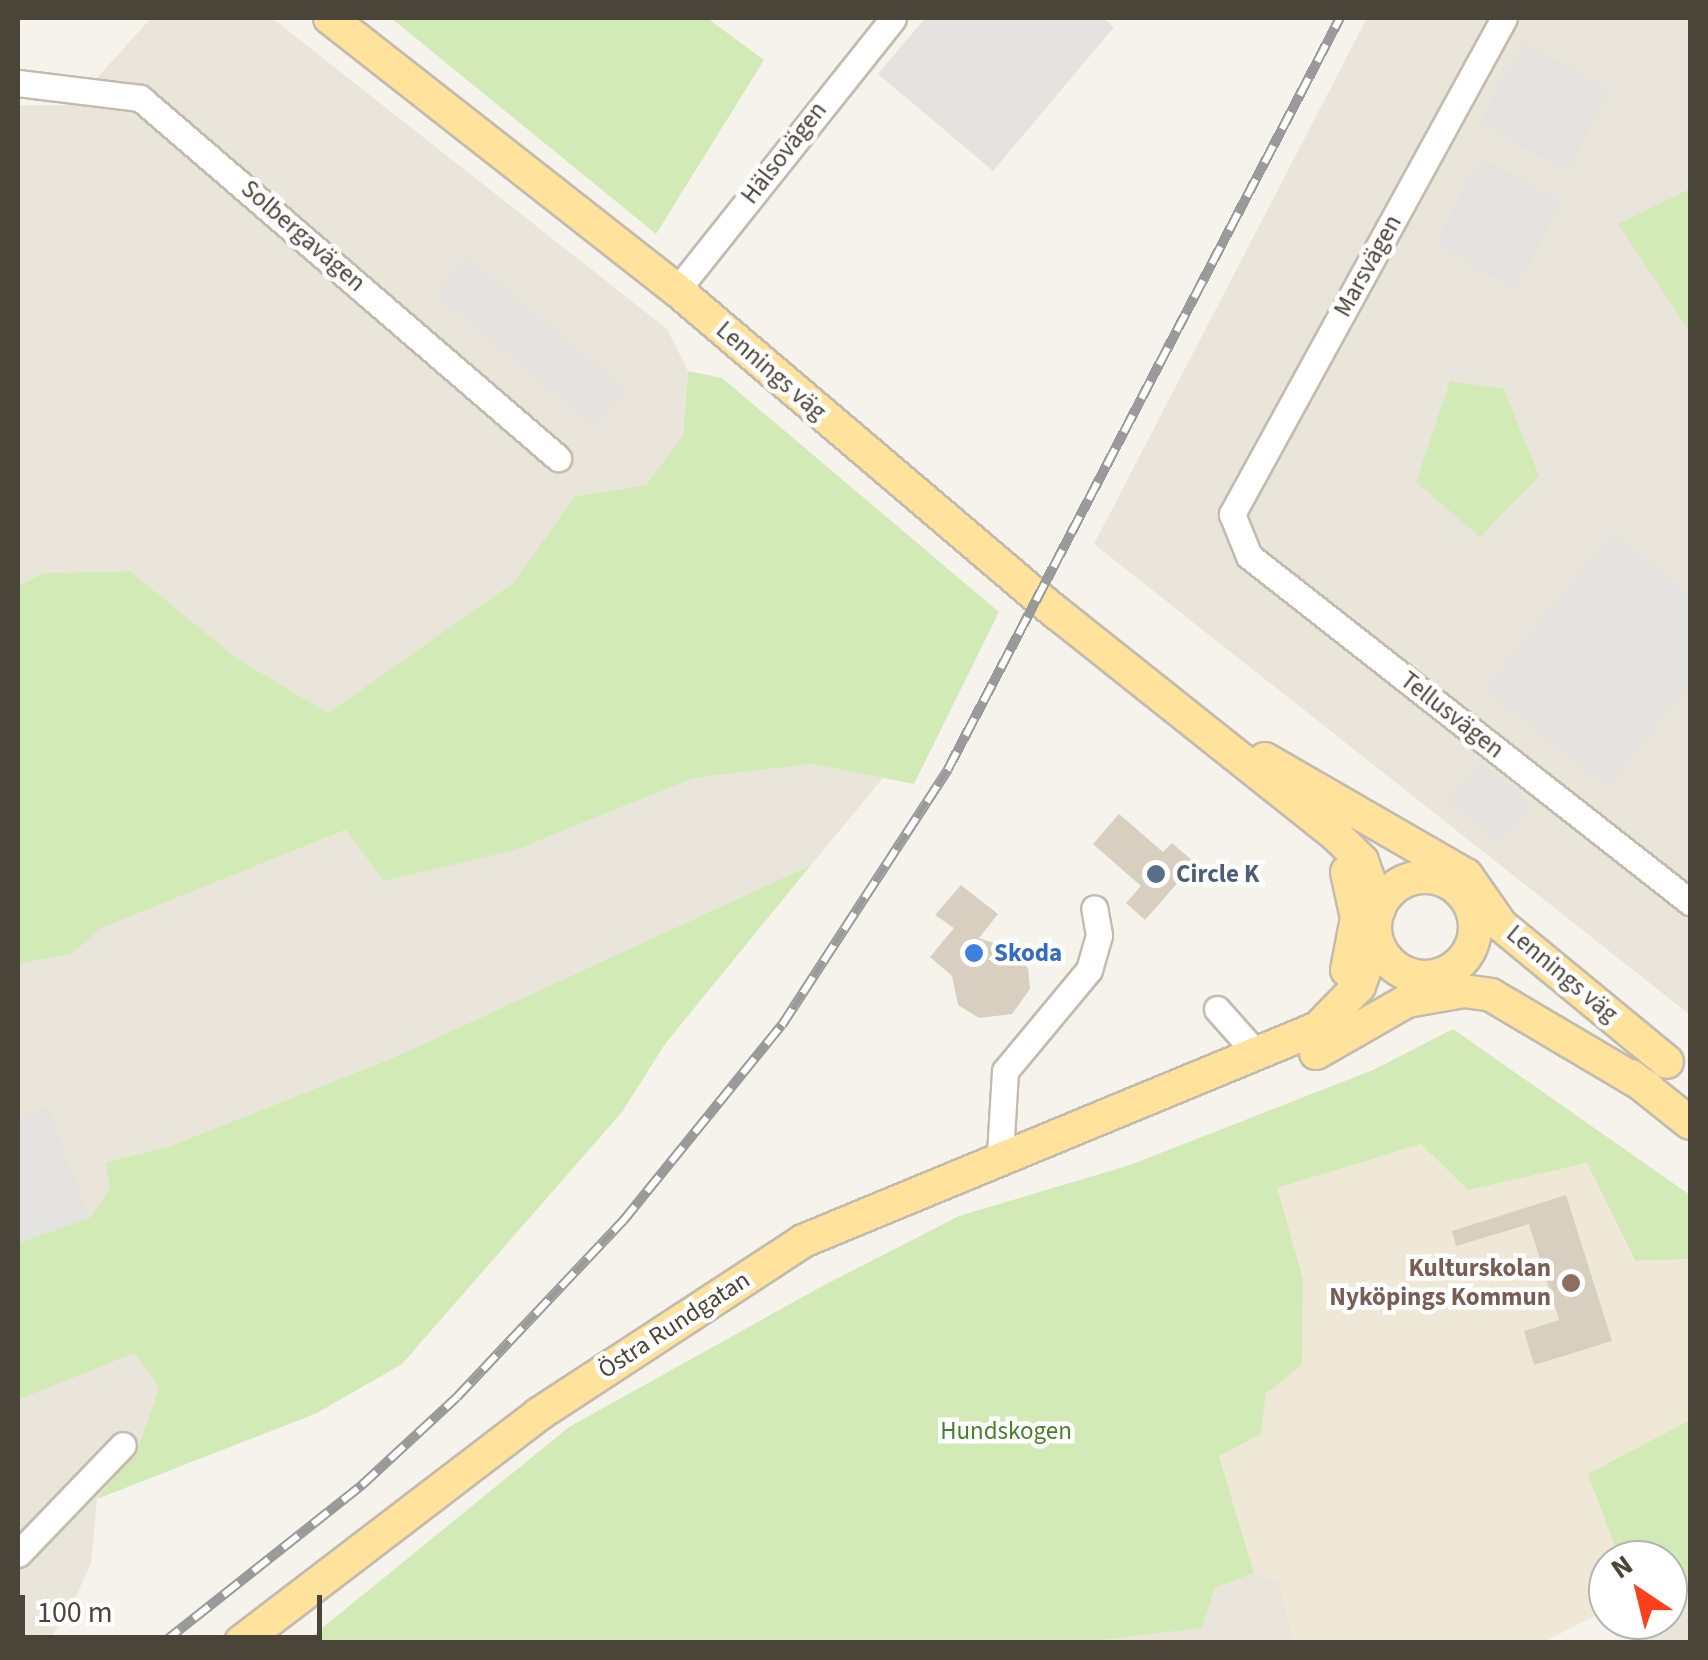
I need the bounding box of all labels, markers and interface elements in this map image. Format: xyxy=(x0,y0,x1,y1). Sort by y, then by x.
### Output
street label: Hälsovägen xyxy=(735,96,833,210)
street label: Solbergavägen xyxy=(235,174,371,298)
street label: Marsvägen xyxy=(1328,210,1408,322)
street label: Lennings väg xyxy=(710,315,832,427)
street label: Tellusvägen xyxy=(1394,665,1510,765)
place label: Circle K xyxy=(1176,859,1259,889)
marker: Circle K xyxy=(1145,863,1167,885)
street label: Lennings väg xyxy=(1500,919,1624,1029)
place label: Skoda xyxy=(994,938,1062,968)
marker: Skoda xyxy=(963,942,985,964)
place label: Kulturskolan Nyköpings Kommun xyxy=(1329,1254,1551,1313)
street label: Östra Rundgatan xyxy=(593,1265,755,1385)
marker: Kulturskolan Nyköpings Kommun xyxy=(1560,1272,1582,1294)
park label: Hundskogen xyxy=(940,1416,1072,1446)
north arrow xyxy=(1588,1540,1688,1640)
text: N xyxy=(1603,1545,1641,1589)
scale bar xyxy=(25,1575,328,1637)
text: 100 m xyxy=(37,1591,113,1634)

